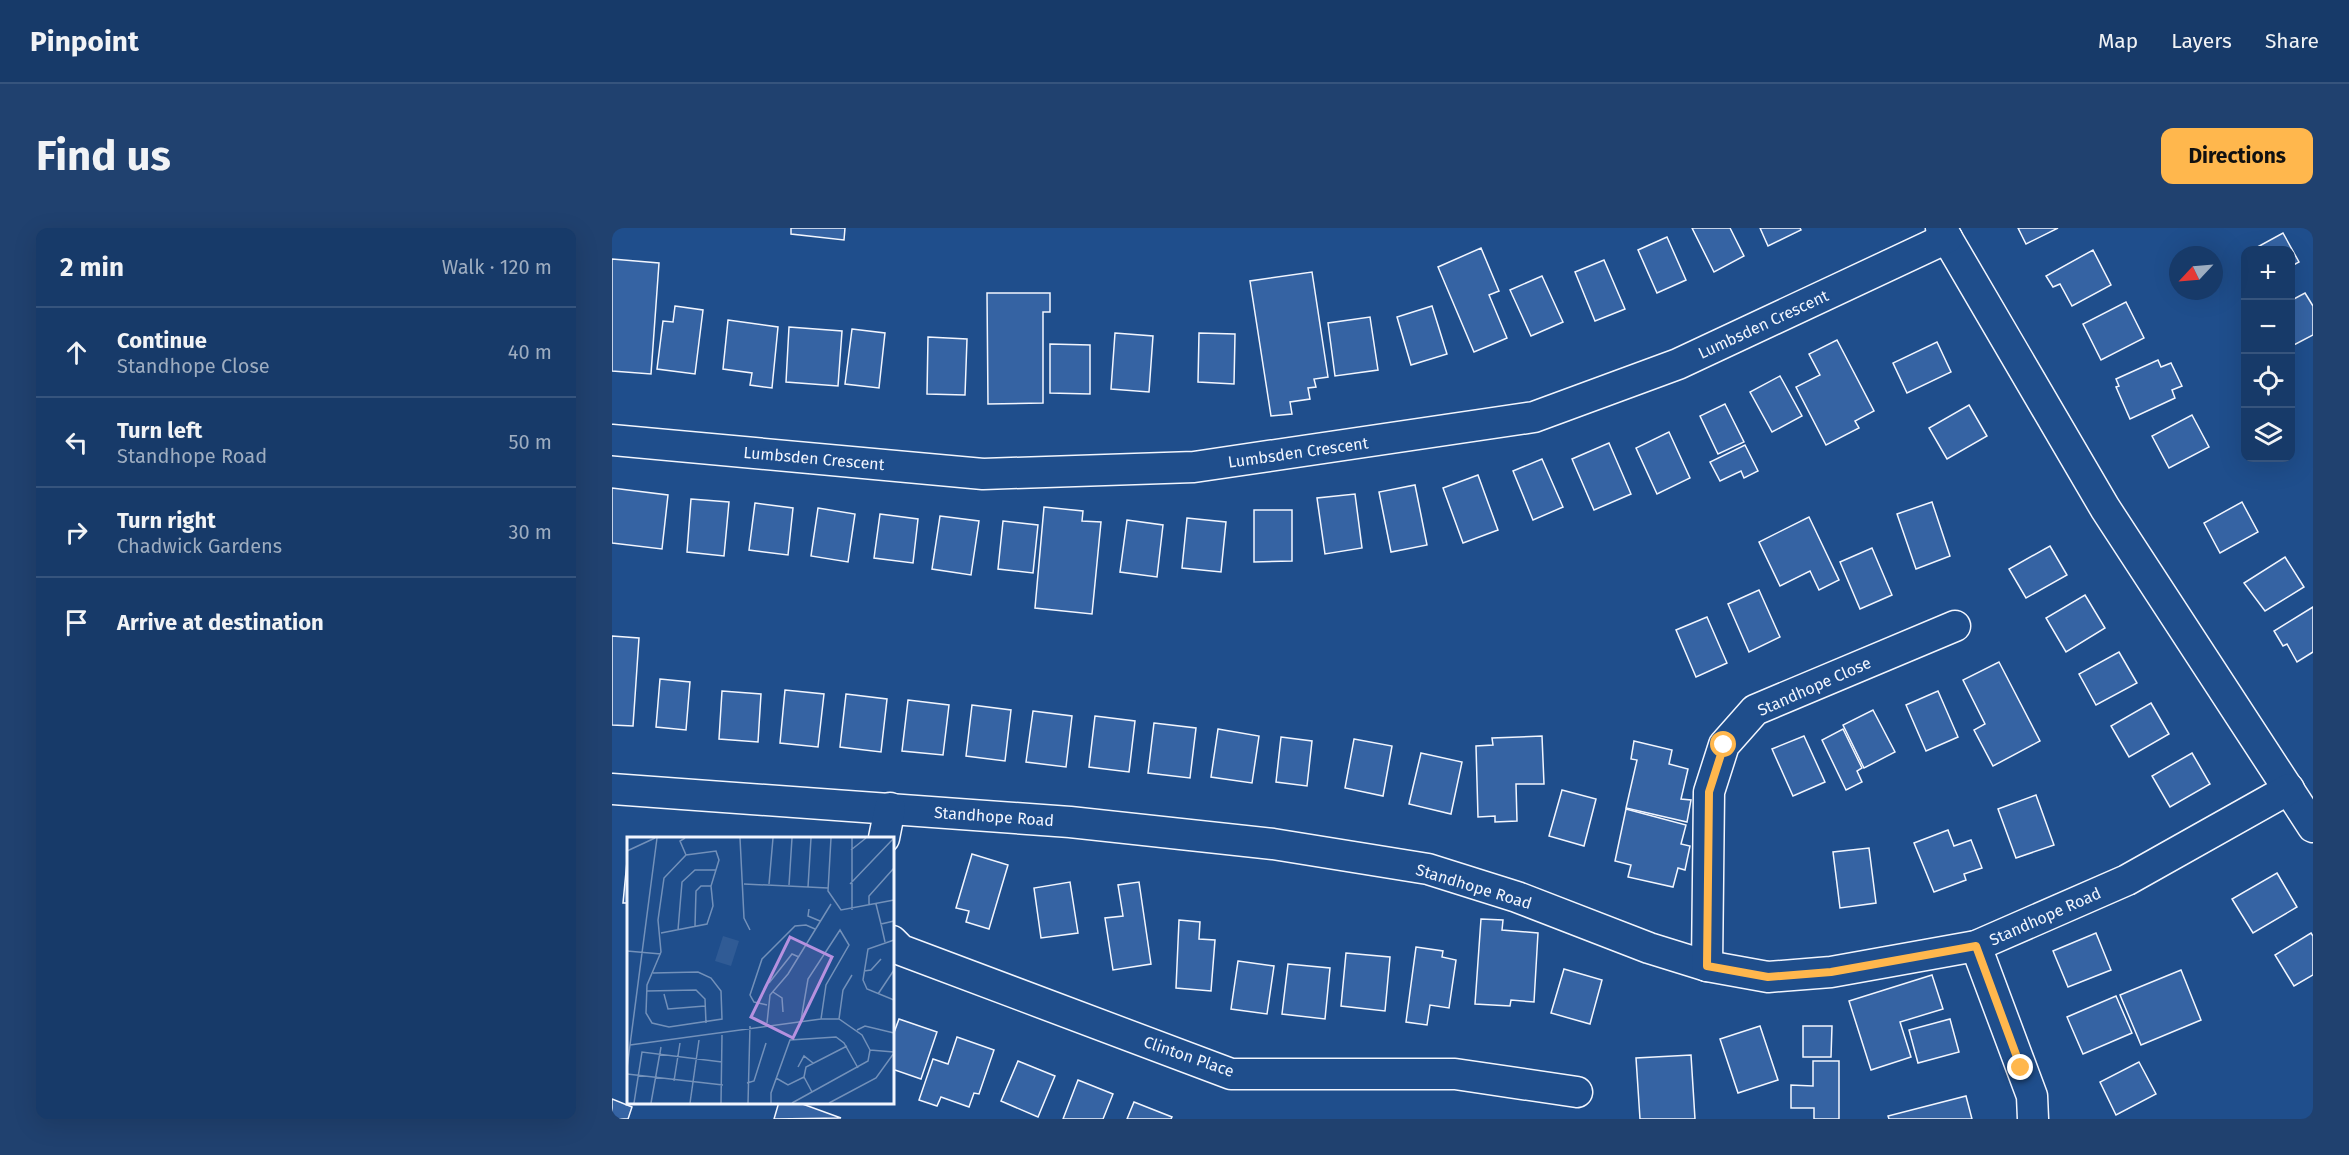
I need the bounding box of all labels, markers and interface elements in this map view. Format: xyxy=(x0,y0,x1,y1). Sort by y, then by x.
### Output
text: Pinpoint xyxy=(30,25,139,58)
text: Map xyxy=(2098,28,2138,54)
text: Layers xyxy=(2171,28,2232,54)
text: Share xyxy=(2265,28,2319,54)
button: Directions xyxy=(2161,128,2313,184)
text: Find us xyxy=(36,131,171,181)
north arrow xyxy=(2169,246,2223,300)
map controls xyxy=(2241,246,2295,462)
button: + xyxy=(2241,246,2295,300)
text: 2 min xyxy=(60,252,124,283)
text: Walk · 120 m xyxy=(442,255,552,279)
street label: Lumbsden Crescent xyxy=(1695,286,1832,363)
button: − xyxy=(2241,300,2295,354)
text: Continue xyxy=(117,327,207,354)
icon: ahead xyxy=(60,336,93,369)
text: 40 m xyxy=(508,340,552,364)
text: Standhope Close xyxy=(117,354,270,378)
button: locate xyxy=(2241,354,2295,408)
button: layers xyxy=(2241,408,2295,462)
text: Turn left xyxy=(117,417,202,444)
icon: left xyxy=(60,426,93,459)
text: 50 m xyxy=(508,430,552,454)
street label: Lumbsden Crescent xyxy=(1227,433,1370,472)
street label: Lumbsden Crescent xyxy=(743,443,885,474)
text: Standhope Road xyxy=(117,444,267,468)
text: Turn right xyxy=(117,507,216,534)
icon: right xyxy=(60,516,93,549)
text: 30 m xyxy=(508,520,552,544)
text: Chadwick Gardens xyxy=(117,534,282,558)
icon: arrive xyxy=(60,606,93,639)
text: Arrive at destination xyxy=(117,609,324,636)
street label: Standhope Close xyxy=(1755,653,1874,720)
route start xyxy=(1710,731,1736,757)
street label: Standhope Road xyxy=(933,803,1055,830)
inset map xyxy=(627,837,894,1104)
street label: Standhope Road xyxy=(1414,860,1534,913)
street label: Standhope Road xyxy=(1986,883,2104,950)
street label: Clinton Place xyxy=(1141,1032,1237,1081)
route end xyxy=(2007,1054,2033,1080)

